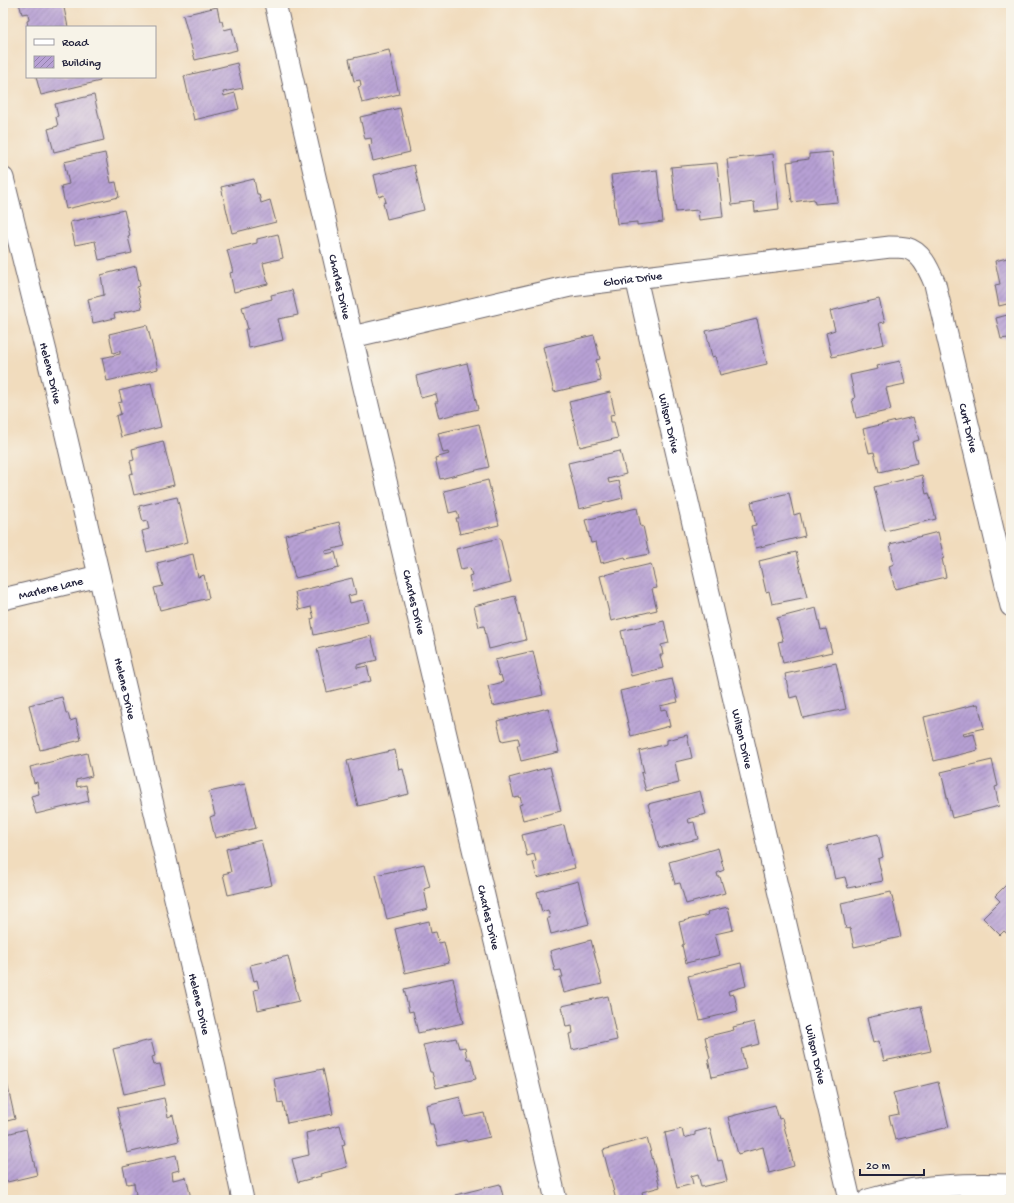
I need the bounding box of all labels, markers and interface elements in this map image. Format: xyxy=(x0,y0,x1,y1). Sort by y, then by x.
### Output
legend xyxy=(26,26,156,78)
text: Road xyxy=(62,37,89,51)
text: Building xyxy=(61,57,101,71)
street label: Charles Drive xyxy=(324,253,353,322)
street label: Gloria Drive xyxy=(603,270,664,291)
street label: Helene Drive xyxy=(35,341,64,407)
street label: Wilson Drive xyxy=(654,392,682,456)
street label: Curt Drive xyxy=(954,402,980,455)
street label: Charles Drive xyxy=(398,569,427,637)
street label: Marlene Lane xyxy=(17,575,86,604)
street label: Helene Drive xyxy=(110,657,138,722)
street label: Wilson Drive xyxy=(727,708,755,771)
street label: Charles Drive xyxy=(473,884,502,952)
street label: Helene Drive xyxy=(184,972,212,1037)
street label: Wilson Drive xyxy=(801,1024,828,1087)
scale bar xyxy=(860,1151,924,1177)
text: 20 m xyxy=(866,1160,891,1174)

